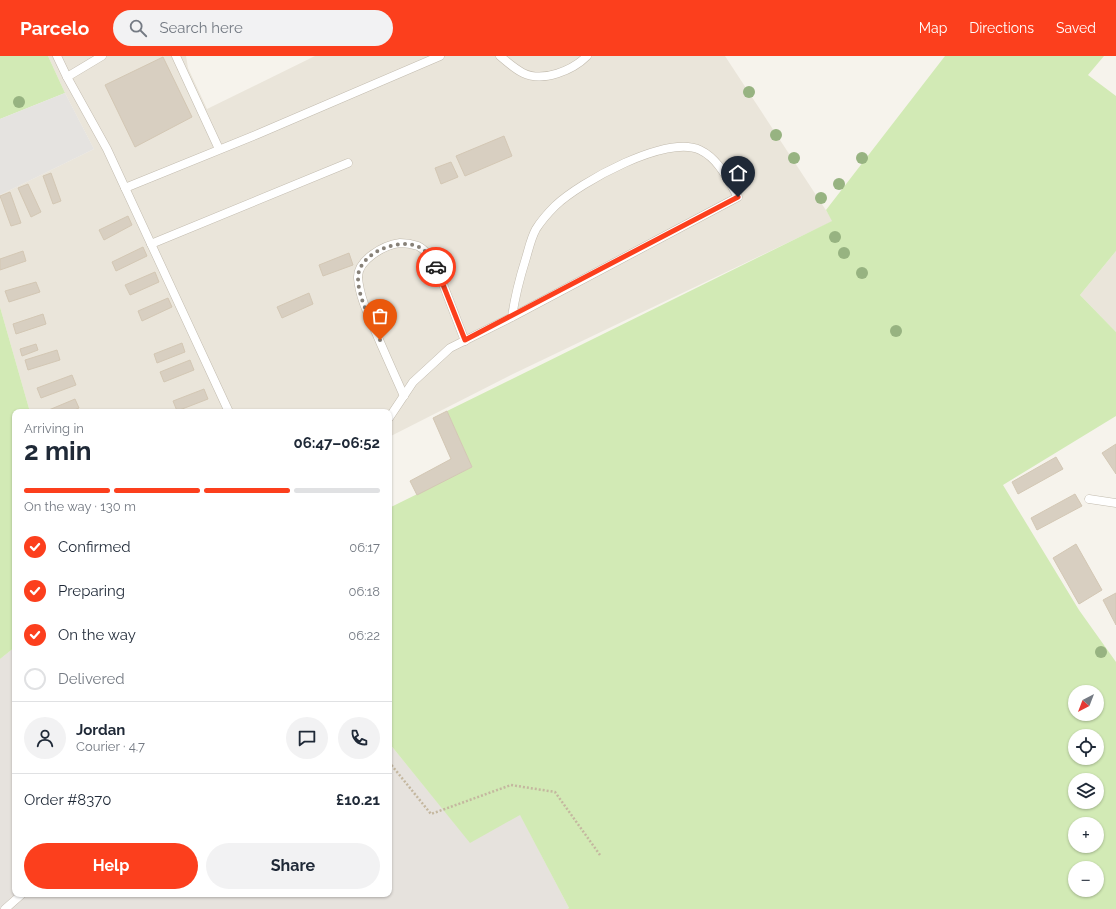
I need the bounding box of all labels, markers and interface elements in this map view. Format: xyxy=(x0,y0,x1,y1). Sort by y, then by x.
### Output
search box xyxy=(113,10,393,46)
text: Parcelo xyxy=(20,17,89,39)
icon: search xyxy=(127,17,149,39)
text: Search here xyxy=(159,19,243,37)
text: Map xyxy=(919,20,947,36)
text: Directions xyxy=(969,20,1034,36)
text: Saved xyxy=(1056,20,1096,36)
pin xyxy=(721,156,755,197)
icon: home xyxy=(727,162,749,184)
courier xyxy=(416,247,456,287)
icon: car xyxy=(425,256,447,278)
pin xyxy=(363,299,397,340)
icon: bag xyxy=(369,305,391,327)
text: Arriving in xyxy=(24,421,84,436)
text: 06:47–06:52 xyxy=(293,434,380,452)
text: 2 min xyxy=(24,436,91,466)
text: On the way · 130 m xyxy=(24,499,136,514)
icon: check xyxy=(24,536,46,558)
text: Confirmed xyxy=(58,538,131,556)
text: 06:17 xyxy=(349,540,380,555)
icon: check xyxy=(24,580,46,602)
text: Preparing xyxy=(58,582,125,600)
text: 06:18 xyxy=(348,584,380,599)
icon: check xyxy=(24,624,46,646)
text: On the way xyxy=(58,626,136,644)
text: 06:22 xyxy=(348,628,380,643)
text: Delivered xyxy=(58,670,125,688)
north arrow xyxy=(1068,685,1104,721)
map controls xyxy=(1068,685,1104,897)
button: person xyxy=(24,717,66,759)
button: chat xyxy=(286,717,328,759)
button: phone xyxy=(338,717,380,759)
text: Jordan xyxy=(76,721,125,739)
button: locate xyxy=(1068,729,1104,765)
text: Courier · 4.7 xyxy=(76,739,145,754)
button: layers xyxy=(1068,773,1104,809)
text: Order #8370 xyxy=(24,791,111,809)
text: £10.21 xyxy=(336,791,380,809)
button: + xyxy=(1068,817,1104,853)
button: Help xyxy=(24,843,198,889)
button: Share xyxy=(206,843,380,889)
button: − xyxy=(1068,861,1104,897)

